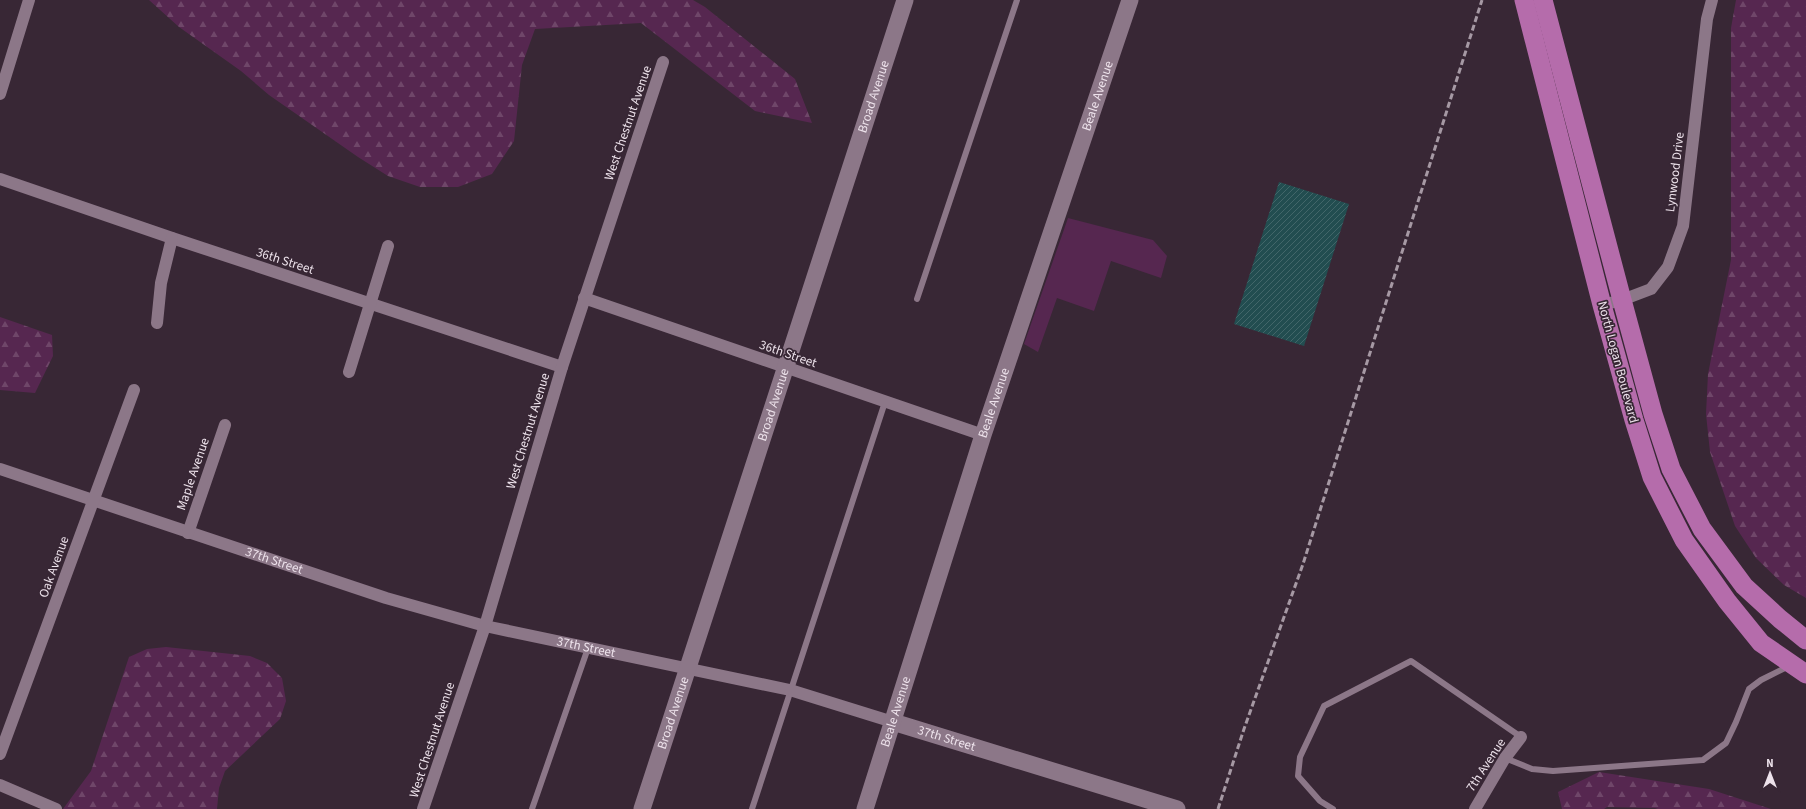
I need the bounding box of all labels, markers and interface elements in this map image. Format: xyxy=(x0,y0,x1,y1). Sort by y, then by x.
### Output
street label: Broad Avenue xyxy=(853,58,894,135)
street label: Beale Avenue xyxy=(1077,59,1118,133)
street label: West Chestnut Avenue xyxy=(600,63,656,183)
street label: Lynwood Drive xyxy=(1661,131,1689,213)
street label: 36th Street xyxy=(254,243,317,279)
street label: North Logan Boulevard xyxy=(1593,299,1643,425)
street label: 36th Street xyxy=(757,336,820,372)
street label: Beale Avenue xyxy=(974,365,1014,440)
street label: Broad Avenue xyxy=(753,366,794,443)
street label: West Chestnut Avenue xyxy=(502,371,554,491)
street label: Maple Avenue xyxy=(172,435,214,513)
street label: Oak Avenue xyxy=(35,534,73,600)
street label: 37th Street xyxy=(243,543,306,579)
street label: 37th Street xyxy=(555,632,618,662)
street label: Broad Avenue xyxy=(653,674,693,752)
street label: Beale Avenue xyxy=(876,674,915,749)
street label: West Chestnut Avenue xyxy=(405,680,459,800)
street label: 37th Street xyxy=(915,721,978,756)
street label: 7th Avenue xyxy=(1462,735,1510,795)
north arrow xyxy=(1750,753,1790,793)
text: N xyxy=(1766,756,1774,771)

